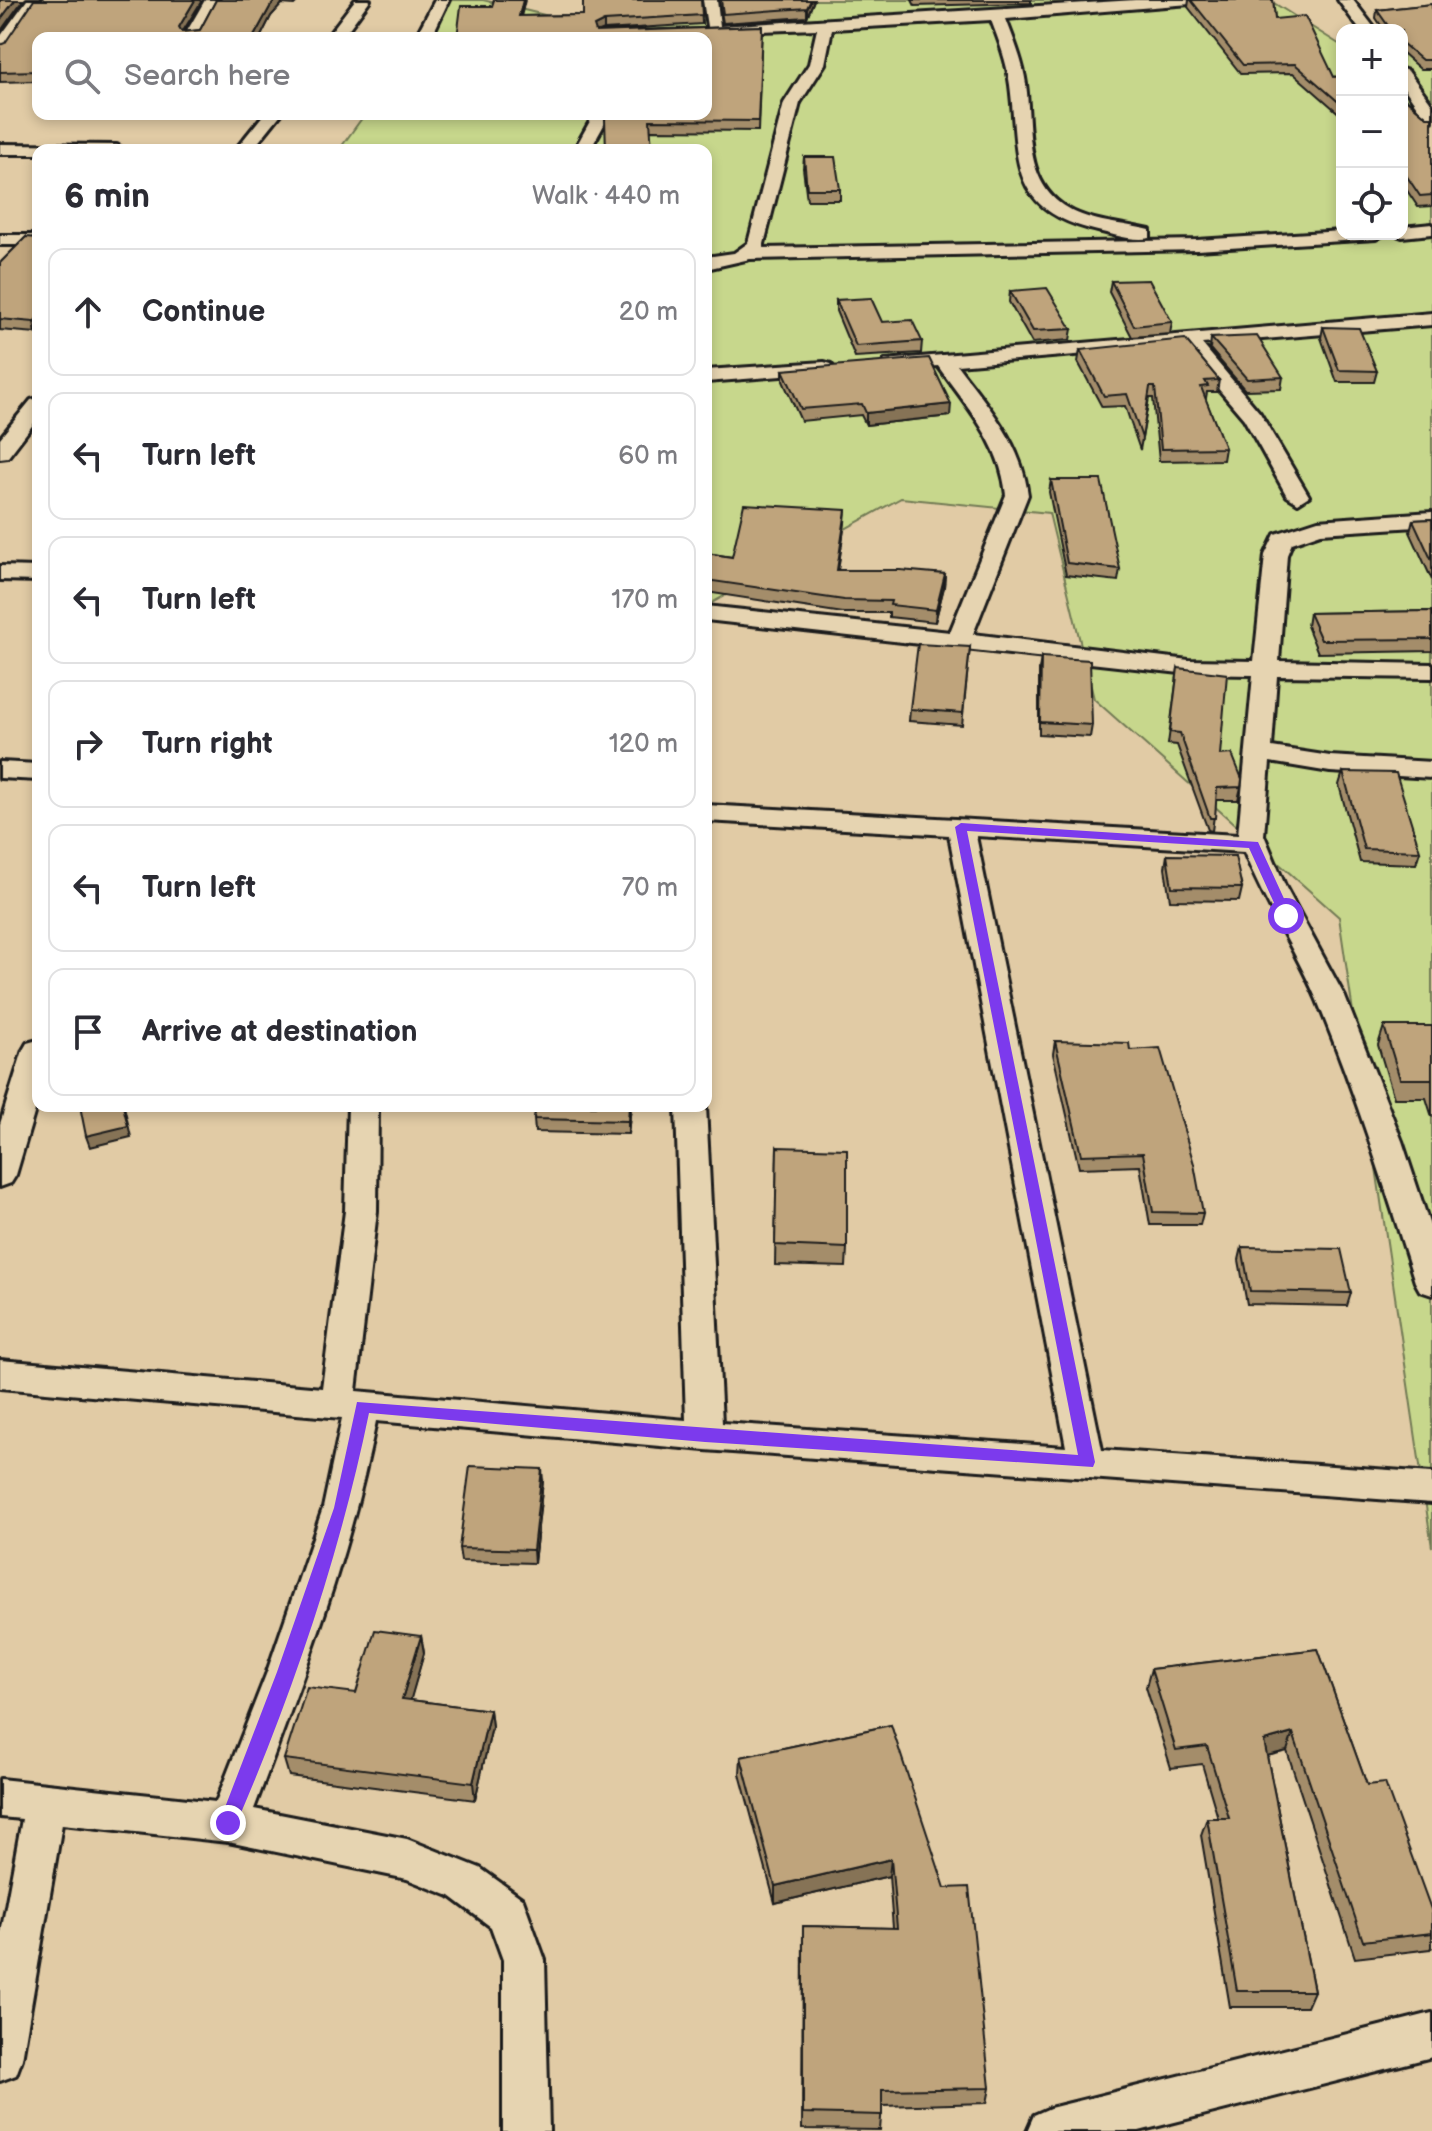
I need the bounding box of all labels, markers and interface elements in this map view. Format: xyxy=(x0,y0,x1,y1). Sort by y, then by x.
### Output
map controls xyxy=(1336,24,1408,240)
button: + xyxy=(1336,24,1408,96)
search box xyxy=(32,32,712,120)
icon: search xyxy=(60,54,104,98)
text: Search here xyxy=(124,58,290,94)
button: − xyxy=(1336,96,1408,168)
button: locate xyxy=(1336,168,1408,240)
text: 6 min xyxy=(64,176,150,217)
text: Walk · 440 m xyxy=(532,181,680,212)
icon: ahead xyxy=(66,290,110,334)
text: Continue xyxy=(142,294,265,330)
text: 20 m xyxy=(619,297,678,328)
icon: left xyxy=(66,434,110,478)
text: Turn left xyxy=(142,438,256,474)
text: 60 m xyxy=(618,441,678,472)
icon: left xyxy=(66,578,110,622)
text: Turn left xyxy=(142,582,256,618)
text: 170 m xyxy=(611,585,678,616)
icon: right xyxy=(66,722,110,766)
text: Turn right xyxy=(142,726,273,762)
text: 120 m xyxy=(609,729,678,760)
icon: left xyxy=(66,866,110,910)
text: Turn left xyxy=(142,870,256,906)
text: 70 m xyxy=(621,873,678,904)
route start xyxy=(1268,898,1304,934)
icon: arrive xyxy=(66,1010,110,1054)
text: Arrive at destination xyxy=(142,1014,418,1050)
route end xyxy=(210,1805,246,1841)

